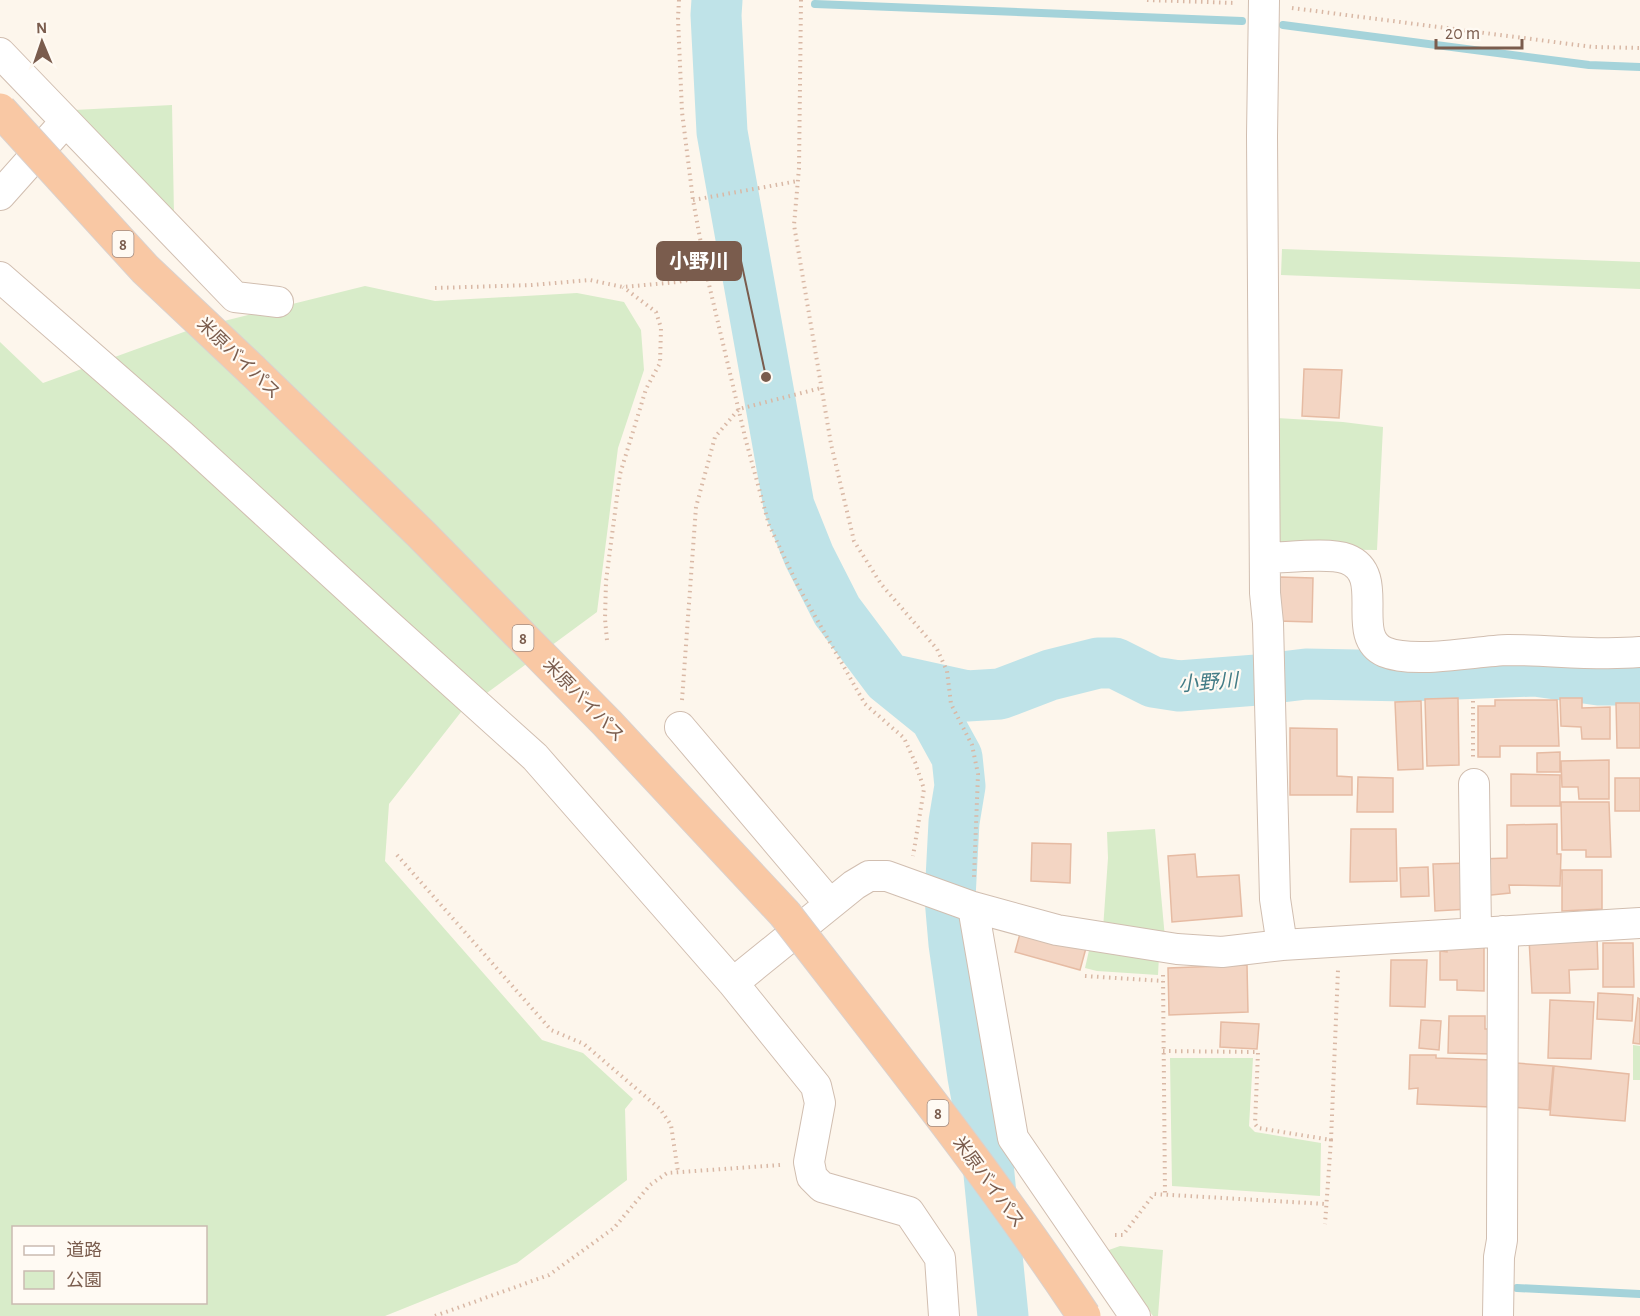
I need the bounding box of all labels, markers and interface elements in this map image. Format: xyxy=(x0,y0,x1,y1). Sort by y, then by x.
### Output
north arrow xyxy=(12,12,72,72)
scale bar xyxy=(1436,12,1522,50)
text: N xyxy=(36,20,47,36)
text: 20 m xyxy=(1445,25,1480,43)
road number: 8 xyxy=(112,231,134,257)
callout: 小野川 xyxy=(657,242,741,280)
text: 小野川 xyxy=(669,251,729,272)
street label: 米原バイパス xyxy=(193,314,284,403)
road number: 8 xyxy=(512,625,534,651)
street label: 米原バイパス xyxy=(539,655,628,746)
water label: 小野川 xyxy=(1177,670,1241,695)
road number: 8 xyxy=(928,1100,948,1126)
street label: 米原バイパス xyxy=(949,1133,1028,1231)
legend xyxy=(12,1226,207,1304)
text: 道路 xyxy=(66,1240,102,1260)
text: 公園 xyxy=(66,1271,102,1290)

